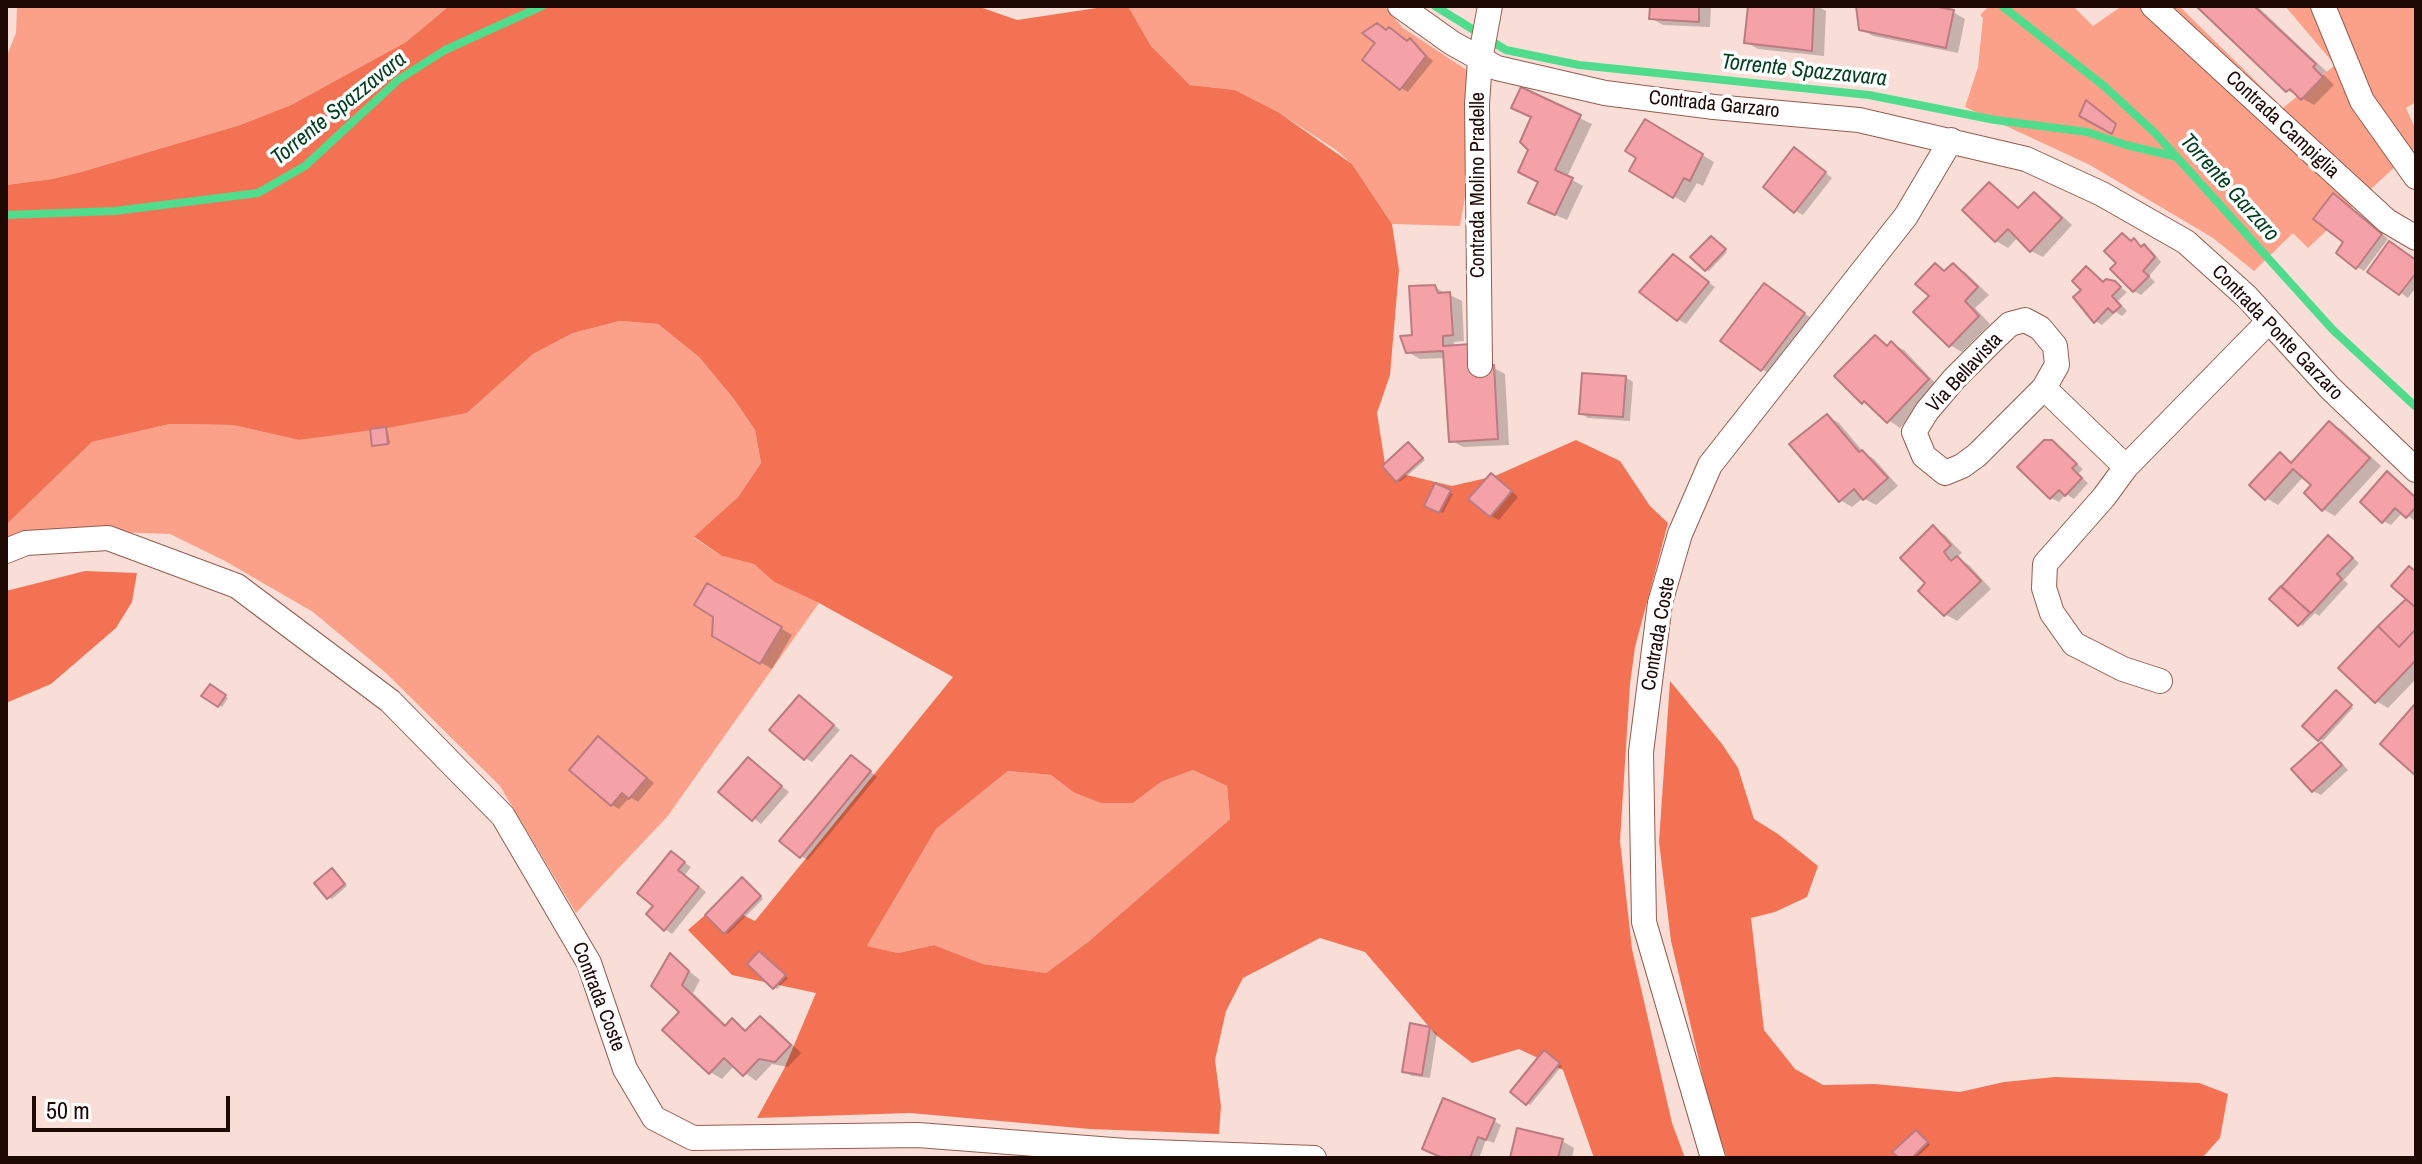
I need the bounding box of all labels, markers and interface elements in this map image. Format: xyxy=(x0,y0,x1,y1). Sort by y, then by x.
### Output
water label: Torrente Spazzavara xyxy=(266,47,412,171)
water label: Torrente Spazzavara xyxy=(1720,49,1888,93)
street label: Contrada Campiglia xyxy=(2220,66,2344,184)
street label: Contrada Garzaro xyxy=(1647,86,1781,124)
street label: Contrada Molino Pradelle xyxy=(1467,92,1491,278)
water label: Torrente Garzaro xyxy=(2174,129,2284,247)
street label: Contrada Ponte Garzaro xyxy=(2206,260,2348,406)
street label: Via Bellavista xyxy=(1922,328,2008,418)
street label: Contrada Coste xyxy=(1637,575,1681,693)
street label: Contrada Coste xyxy=(566,939,630,1055)
scale bar xyxy=(36,1080,234,1130)
text: 50 m xyxy=(46,1094,90,1126)

